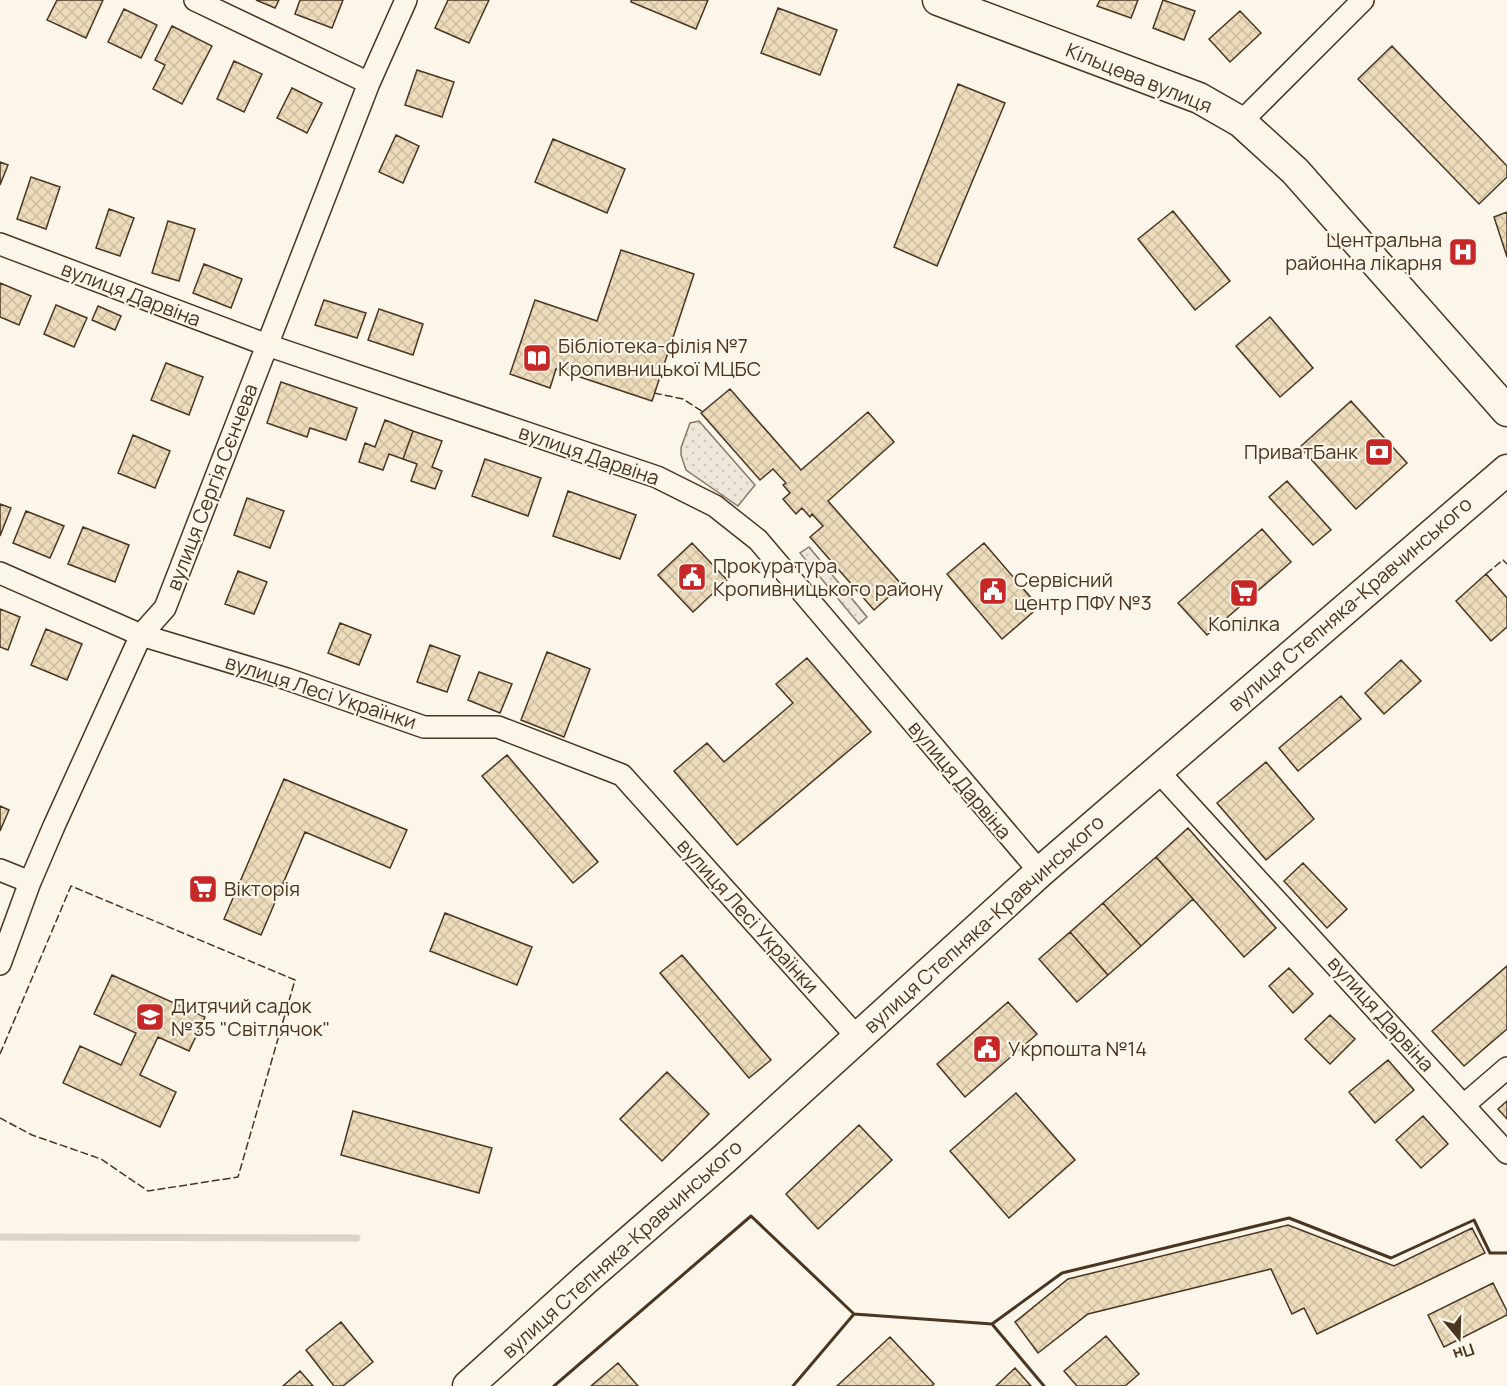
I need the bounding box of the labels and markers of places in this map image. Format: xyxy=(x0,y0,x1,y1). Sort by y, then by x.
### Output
place label: Центральна районна лікарня xyxy=(1285,226,1442,276)
hospital icon: Центральна районна лікарня xyxy=(1447,236,1479,268)
place label: Бібліотека-філія №7 Кропивницької МЦБС xyxy=(558,332,761,382)
library icon: Бібліотека-філія №7 Кропивницької МЦБС xyxy=(521,342,553,374)
bank icon: ПриватБанк xyxy=(1363,436,1395,468)
place label: ПриватБанк xyxy=(1244,438,1359,465)
place label: Прокуратура Кропивницького району xyxy=(713,552,944,602)
public building icon: Прокуратура Кропивницького району xyxy=(676,561,708,593)
place label: Сервісний центр ПФУ №3 xyxy=(1014,566,1152,616)
public building icon: Сервісний центр ПФУ №3 xyxy=(977,575,1009,607)
supermarket icon: Копілка xyxy=(1228,577,1260,609)
place label: Копілка xyxy=(1208,610,1280,637)
supermarket icon: Вікторія xyxy=(187,873,219,905)
place label: Вікторія xyxy=(224,875,300,902)
place label: Дитячий садок №35 "Світлячок" xyxy=(171,992,330,1042)
school or university icon: Дитячий садок №35 "Світлячок" xyxy=(134,1001,166,1033)
public building icon: Укрпошта №14 xyxy=(971,1033,1003,1065)
place label: Укрпошта №14 xyxy=(1008,1035,1147,1062)

